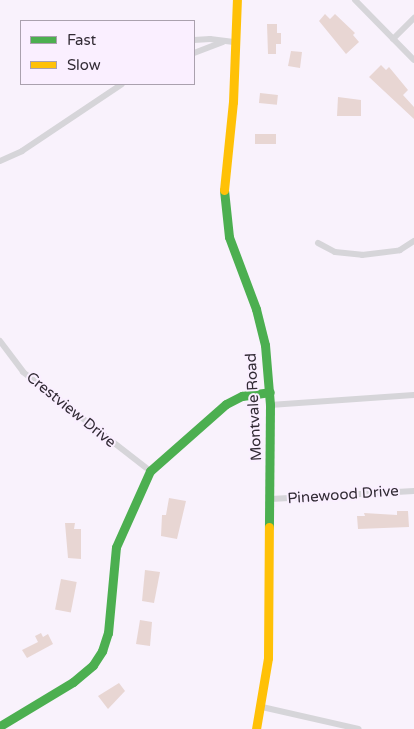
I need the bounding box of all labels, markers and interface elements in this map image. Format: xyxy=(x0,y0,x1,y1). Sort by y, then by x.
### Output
legend xyxy=(20,20,195,85)
text: Fast xyxy=(67,31,96,49)
text: Slow xyxy=(67,56,101,74)
street label: Montvale Road xyxy=(242,353,266,461)
street label: Crestview Drive xyxy=(23,368,119,452)
street label: Pinewood Drive xyxy=(287,482,399,508)

